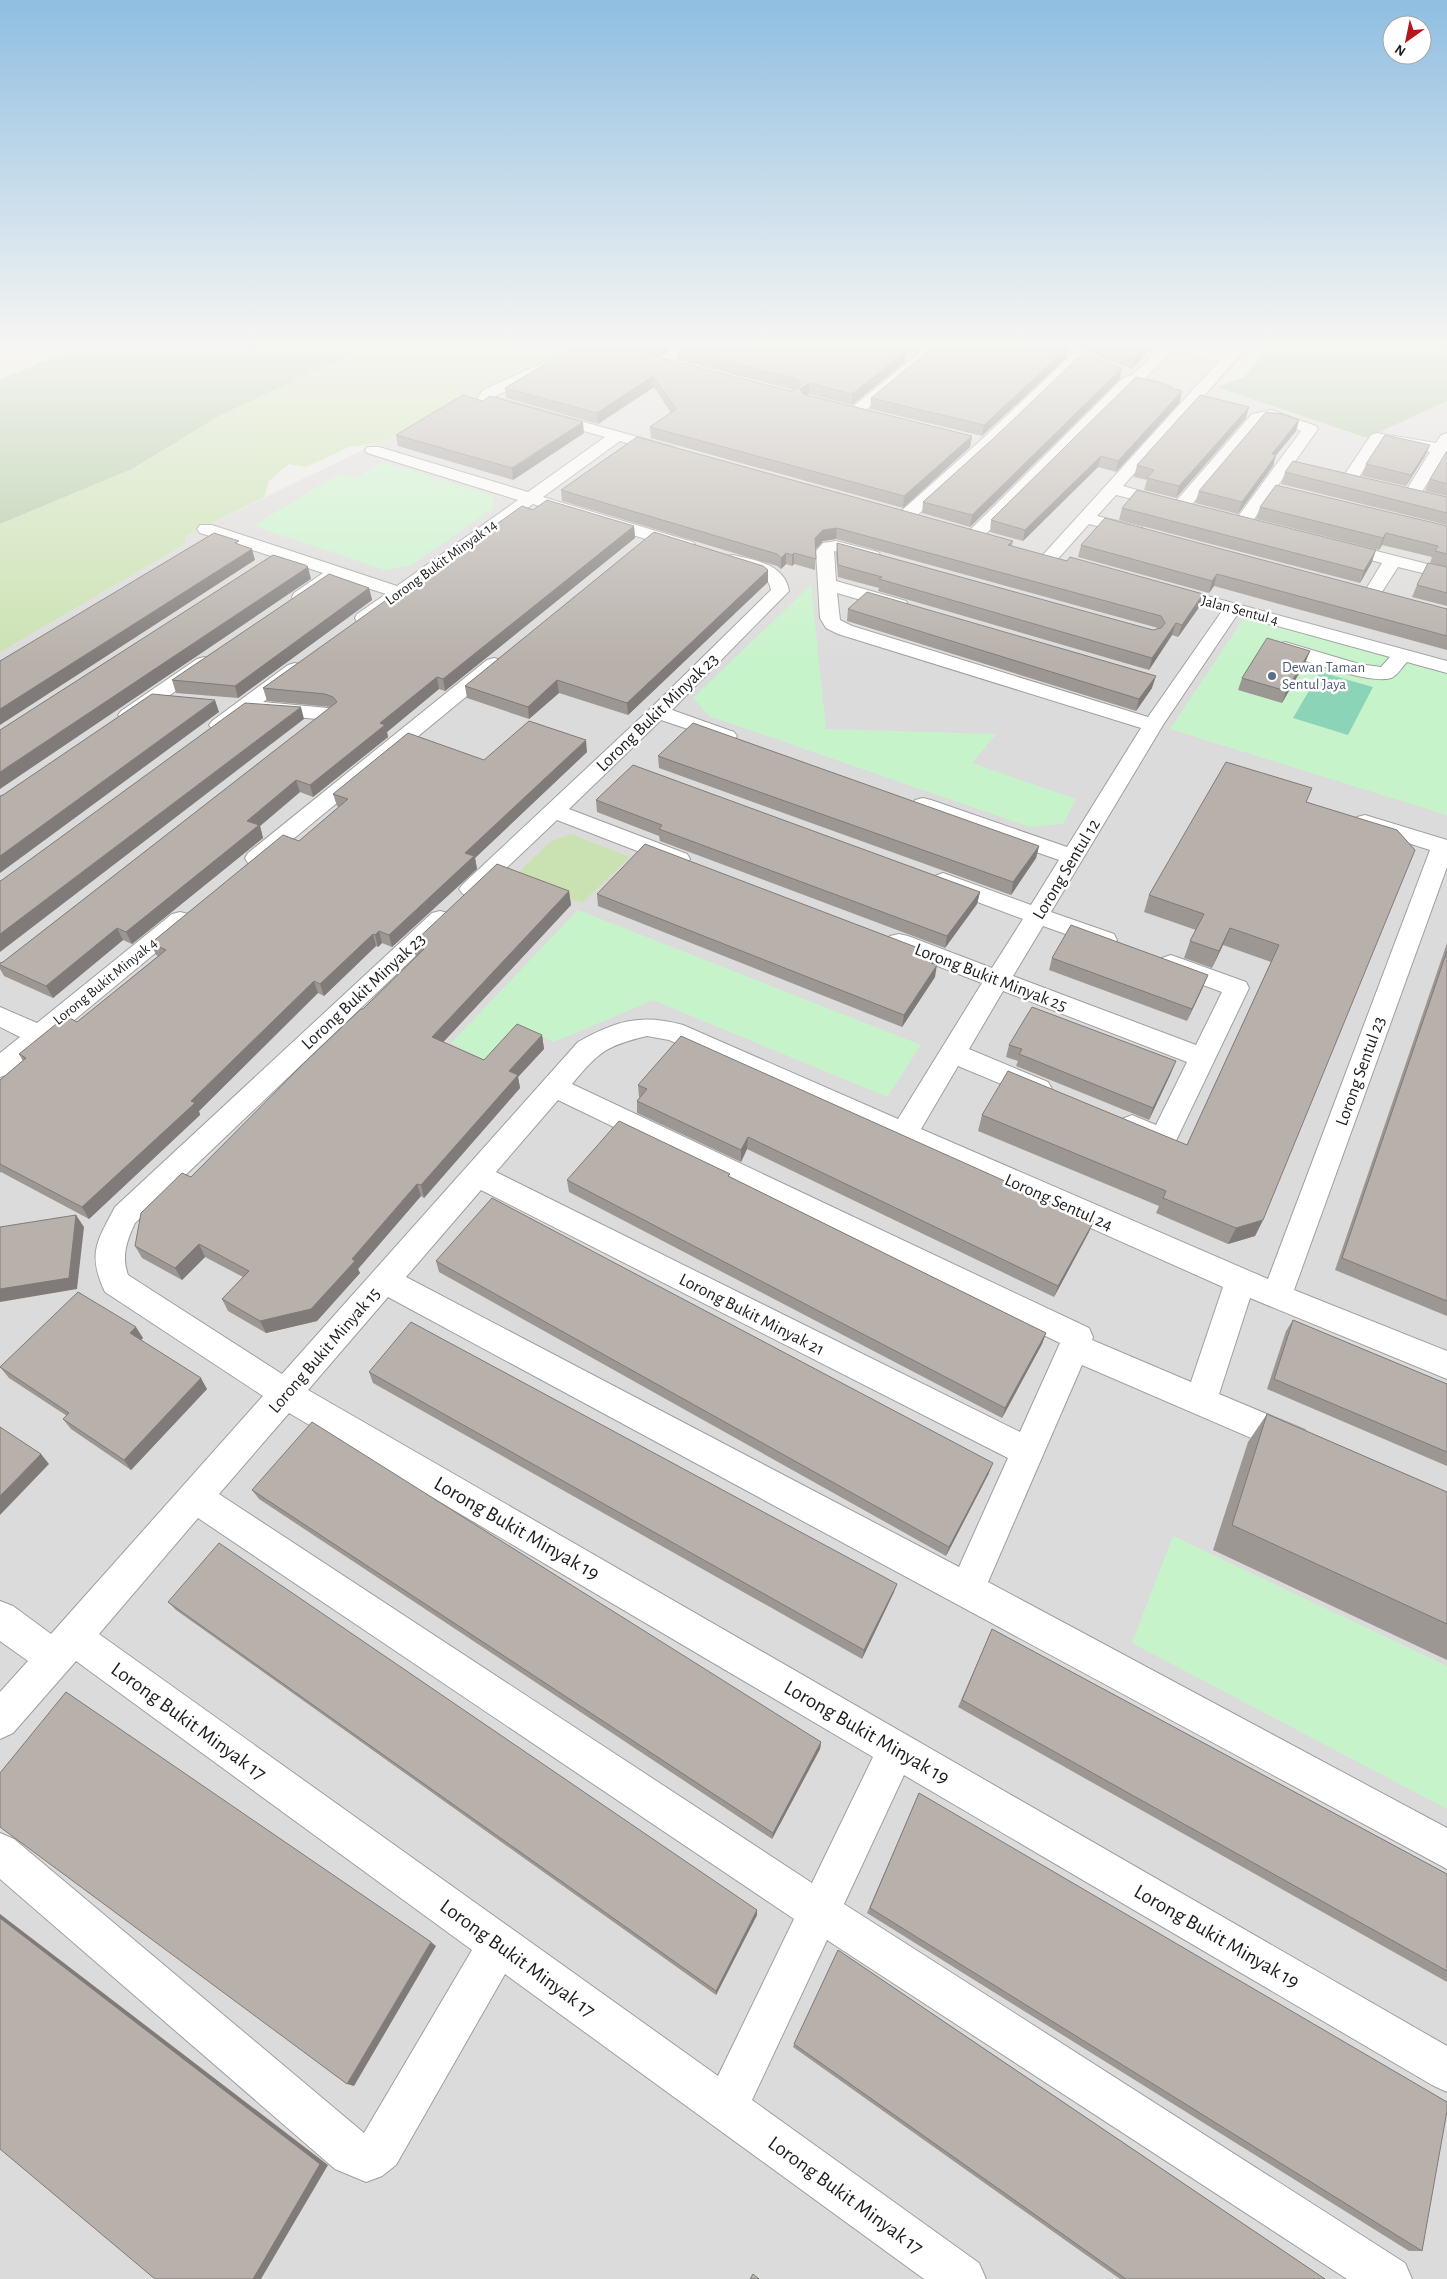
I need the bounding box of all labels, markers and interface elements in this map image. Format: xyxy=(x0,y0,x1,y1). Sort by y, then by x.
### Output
north arrow xyxy=(1382,15,1432,65)
text: N xyxy=(1393,42,1408,59)
street label: Lorong Bukit Minyak 14 xyxy=(383,517,500,608)
street label: Jalan Sentul 4 xyxy=(1200,593,1280,628)
street label: Lorong Bukit Minyak 23 xyxy=(593,650,722,775)
place label: Dewan Taman Sentul Jaya xyxy=(1282,660,1365,692)
marker: Dewan Taman Sentul Jaya xyxy=(1266,670,1278,682)
street label: Lorong Sentul 12 xyxy=(1030,816,1104,923)
street label: Lorong Bukit Minyak 23 xyxy=(298,930,429,1053)
street label: Lorong Bukit Minyak 4 xyxy=(51,935,160,1028)
street label: Lorong Bukit Minyak 25 xyxy=(912,941,1069,1015)
street label: Lorong Sentul 23 xyxy=(1333,1014,1389,1128)
street label: Lorong Sentul 24 xyxy=(1002,1171,1116,1235)
street label: Lorong Bukit Minyak 21 xyxy=(676,1270,827,1359)
street label: Lorong Bukit Minyak 15 xyxy=(266,1285,384,1417)
street label: Lorong Bukit Minyak 19 xyxy=(430,1473,603,1584)
street label: Lorong Bukit Minyak 17 xyxy=(107,1658,270,1785)
street label: Lorong Bukit Minyak 19 xyxy=(780,1677,953,1788)
street label: Lorong Bukit Minyak 19 xyxy=(1130,1881,1303,1992)
street label: Lorong Bukit Minyak 17 xyxy=(436,1895,599,2022)
street label: Lorong Bukit Minyak 17 xyxy=(764,2132,927,2259)

